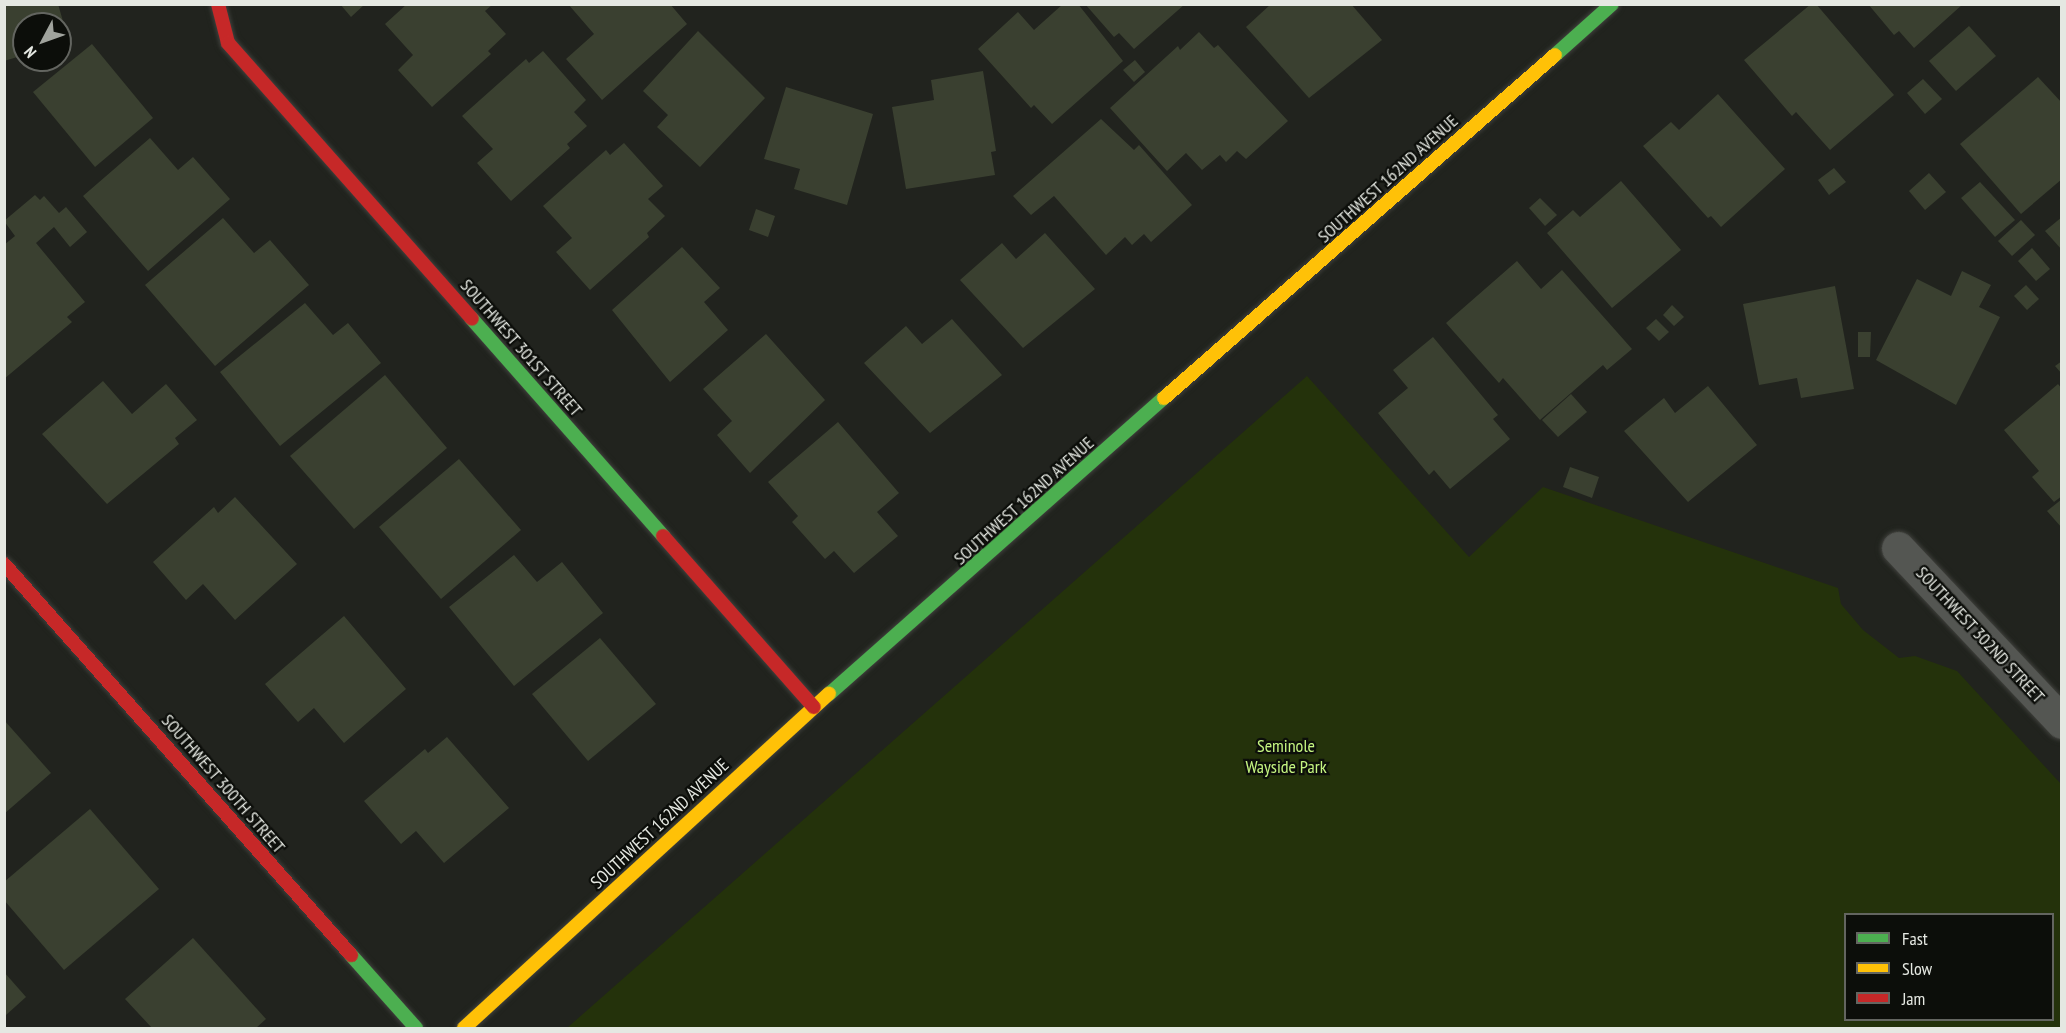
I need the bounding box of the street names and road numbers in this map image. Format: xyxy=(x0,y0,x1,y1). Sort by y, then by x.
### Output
street label: SOUTHWEST 162ND AVENUE xyxy=(1313,110,1463,248)
street label: SOUTHWEST 301ST STREET xyxy=(455,275,587,421)
street label: SOUTHWEST 162ND AVENUE xyxy=(949,432,1099,570)
street label: SOUTHWEST 302ND STREET xyxy=(1911,562,2049,708)
street label: SOUTHWEST 300TH STREET xyxy=(157,710,289,858)
street label: SOUTHWEST 162ND AVENUE xyxy=(586,754,734,894)

